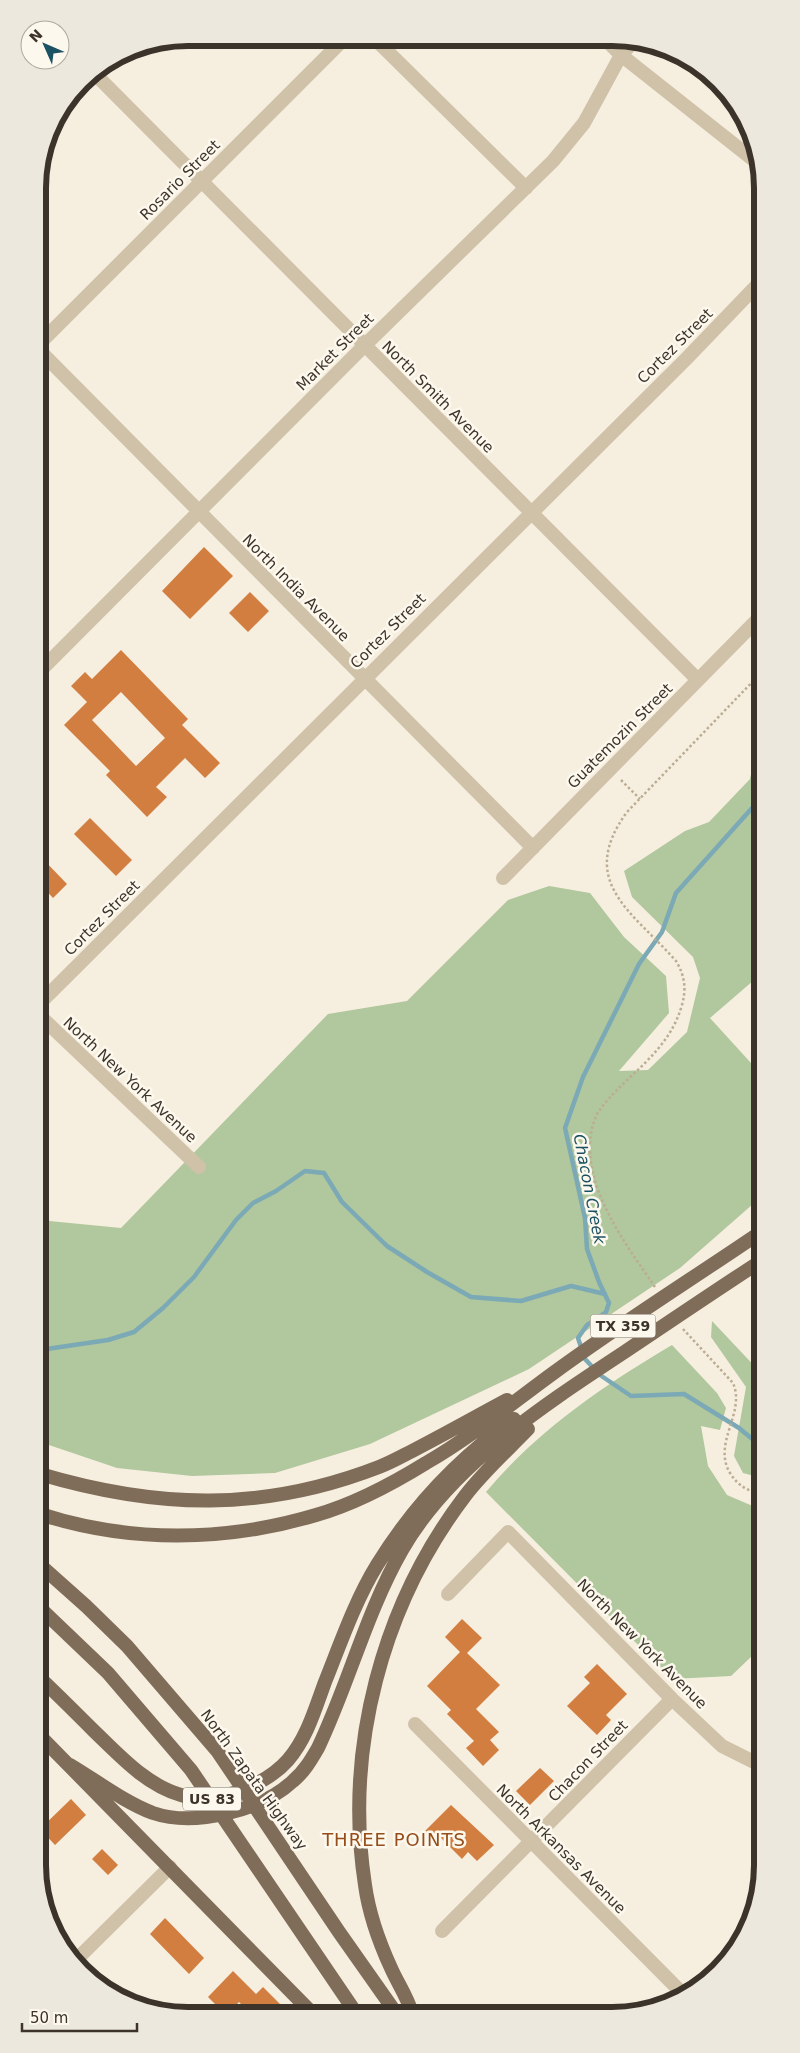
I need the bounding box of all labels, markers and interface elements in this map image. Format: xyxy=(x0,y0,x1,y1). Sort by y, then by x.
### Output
north arrow xyxy=(20,20,70,70)
text: N xyxy=(26,26,46,46)
street label: Rosario Street xyxy=(136,136,224,224)
street label: Cortez Street xyxy=(634,305,716,387)
street label: Market Street xyxy=(293,310,377,394)
street label: North Smith Avenue xyxy=(378,337,498,457)
street label: North India Avenue xyxy=(239,531,353,645)
street label: Cortez Street xyxy=(347,590,429,672)
street label: Guatemozin Street xyxy=(564,680,676,792)
street label: Cortez Street xyxy=(61,877,143,959)
street label: North New York Avenue xyxy=(60,1013,200,1147)
water label: Chacon Creek xyxy=(570,1132,610,1246)
road number: TX 359 xyxy=(590,1314,656,1338)
street label: North New York Avenue xyxy=(573,1575,711,1713)
street label: North Zapata Highway xyxy=(197,1706,311,1854)
street label: Chacon Street xyxy=(545,1716,632,1806)
street label: North Arkansas Avenue xyxy=(493,1781,629,1917)
road number: US 83 xyxy=(183,1788,241,1810)
district label: THREE POINTS xyxy=(321,1829,466,1850)
scale bar xyxy=(22,2000,138,2032)
text: 50 m xyxy=(30,2009,68,2027)

